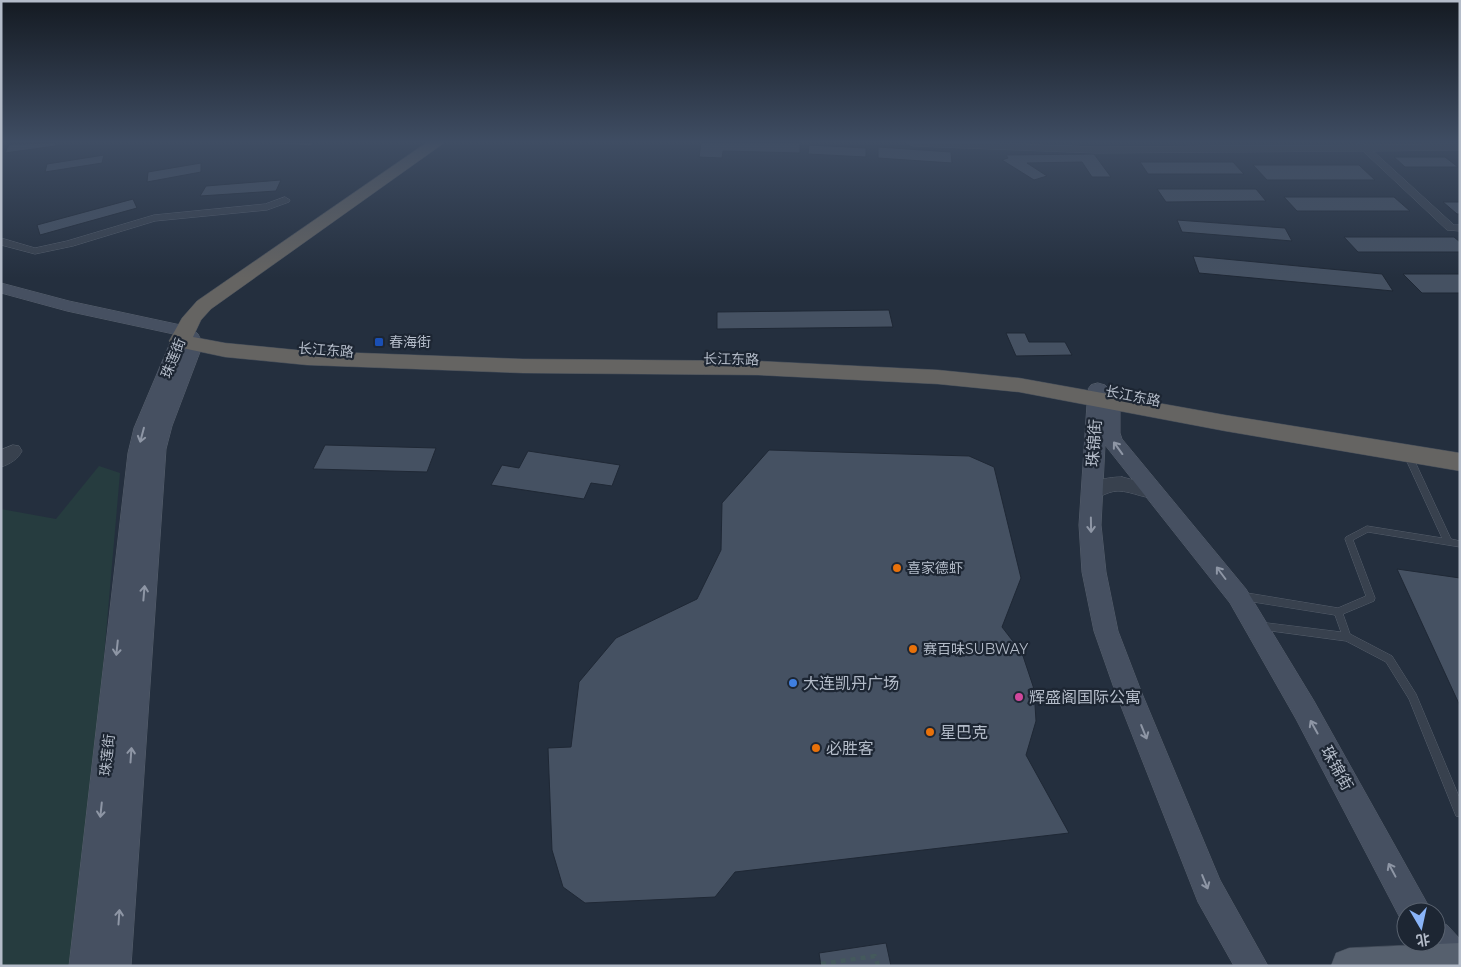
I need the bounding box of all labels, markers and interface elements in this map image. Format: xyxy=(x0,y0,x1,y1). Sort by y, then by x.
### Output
place label: 春海街 xyxy=(389,333,431,351)
street label: 珠莲街 xyxy=(157,335,189,381)
marker: 春海街 xyxy=(373,336,385,348)
street label: 长江东路 xyxy=(297,339,355,361)
street label: 长江东路 xyxy=(703,350,759,368)
street label: 长江东路 xyxy=(1104,382,1162,410)
street label: 珠锦街 xyxy=(1083,418,1105,468)
one-way arrow xyxy=(137,427,147,443)
one-way arrow xyxy=(1113,441,1123,455)
one-way arrow xyxy=(1086,516,1096,533)
place label: 喜家德虾 xyxy=(907,559,963,577)
marker: 喜家德虾 xyxy=(891,562,903,574)
one-way arrow xyxy=(1216,566,1226,580)
one-way arrow xyxy=(139,585,149,601)
one-way arrow xyxy=(112,640,122,656)
place label: 赛百味SUBWAY xyxy=(923,640,1028,658)
marker: 赛百味SUBWAY xyxy=(907,643,919,655)
place label: 大连凯丹广场 xyxy=(803,674,899,693)
marker: 大连凯丹广场 xyxy=(787,677,799,689)
place label: 辉盛阁国际公寓 xyxy=(1029,688,1141,707)
marker: 辉盛阁国际公寓 xyxy=(1013,691,1025,703)
one-way arrow xyxy=(1309,720,1319,735)
place label: 星巴克 xyxy=(940,723,988,742)
one-way arrow xyxy=(1140,723,1149,739)
marker: 星巴克 xyxy=(924,726,936,738)
street label: 珠莲街 xyxy=(96,733,118,777)
place label: 必胜客 xyxy=(826,739,874,758)
marker: 必胜客 xyxy=(810,742,822,754)
street label: 珠锦街 xyxy=(1317,742,1357,794)
one-way arrow xyxy=(127,747,136,763)
one-way arrow xyxy=(96,802,106,818)
one-way arrow xyxy=(1387,863,1396,878)
one-way arrow xyxy=(1201,874,1210,889)
north arrow xyxy=(1396,902,1446,952)
one-way arrow xyxy=(114,909,123,925)
text: 北 xyxy=(1415,930,1431,950)

